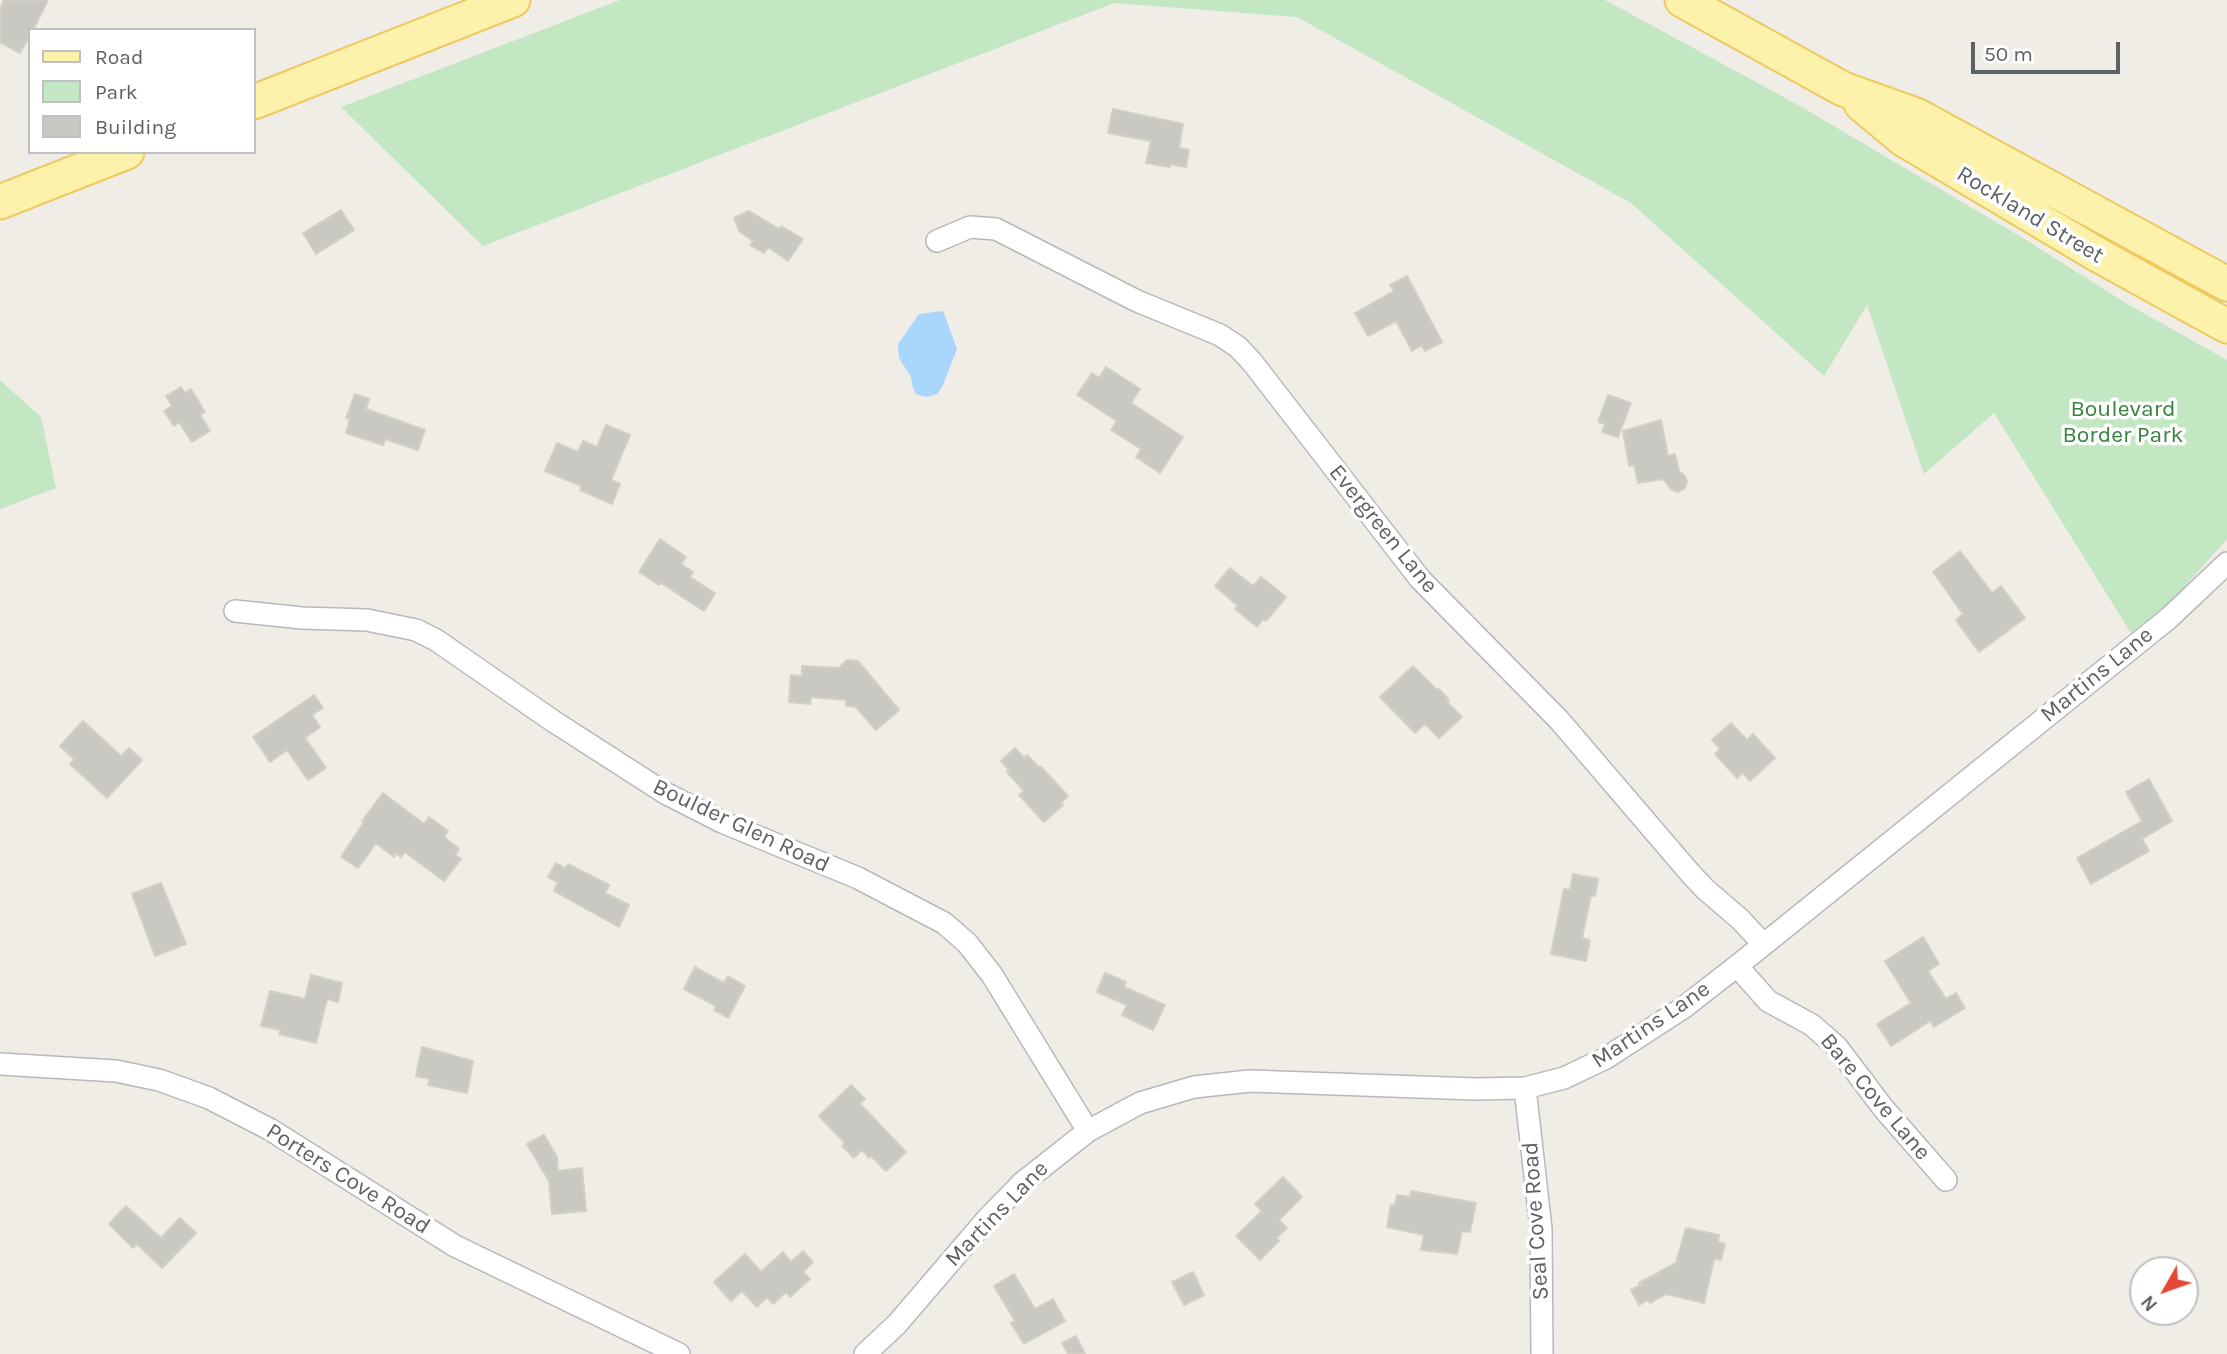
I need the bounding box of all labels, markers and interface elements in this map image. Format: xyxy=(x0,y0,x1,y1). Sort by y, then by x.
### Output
legend xyxy=(28,28,256,154)
scale bar xyxy=(1975,28,2124,72)
text: 50 m xyxy=(1984,42,2033,66)
text: Road xyxy=(95,45,143,69)
text: Park xyxy=(95,80,138,104)
text: Building xyxy=(95,115,176,139)
street label: Rockland Street xyxy=(1951,160,2109,270)
park label: Boulevard Border Park xyxy=(2062,395,2184,449)
street label: Evergreen Lane xyxy=(1323,459,1443,599)
street label: Martins Lane xyxy=(2035,621,2159,729)
street label: Boulder Glen Road xyxy=(648,773,834,879)
street label: Martins Lane xyxy=(1587,975,1715,1075)
street label: Bare Cove Lane xyxy=(1814,1028,1936,1166)
street label: Porters Cove Road xyxy=(261,1117,435,1241)
street label: Seal Cove Road xyxy=(1517,1141,1555,1301)
street label: Martins Lane xyxy=(940,1155,1054,1273)
north arrow xyxy=(2129,1256,2199,1326)
text: N xyxy=(2137,1291,2162,1316)

